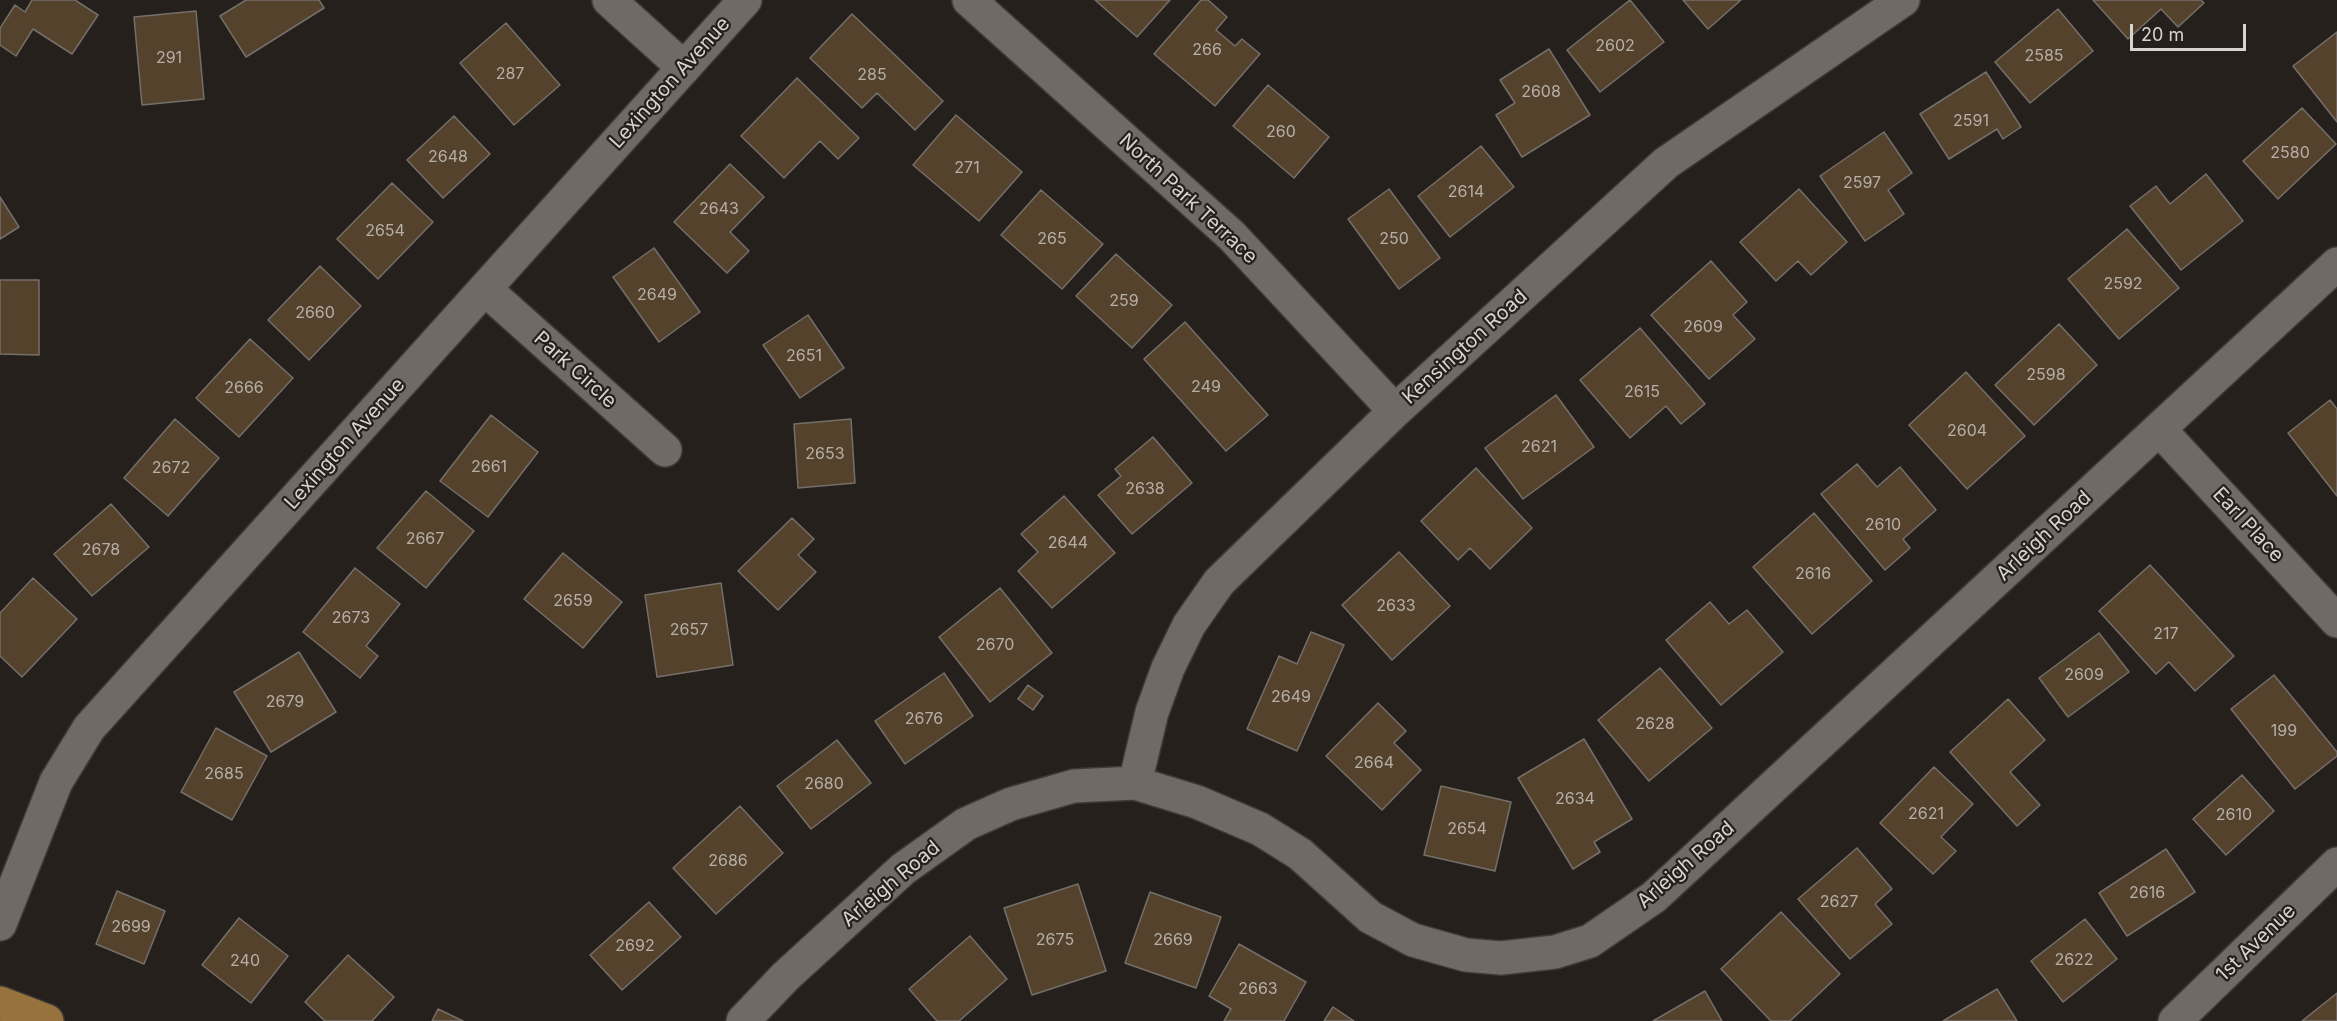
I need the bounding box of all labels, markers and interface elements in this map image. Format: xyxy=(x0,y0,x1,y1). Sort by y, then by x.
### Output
street label: Lexington Avenue xyxy=(605,12,735,154)
scale bar xyxy=(2133,12,2248,50)
text: 20 m xyxy=(2141,24,2184,45)
house number: 2602 xyxy=(1595,36,1635,56)
house number: 266 xyxy=(1192,40,1222,60)
house number: 2585 xyxy=(2024,46,2064,66)
house number: 291 xyxy=(156,48,182,68)
house number: 287 xyxy=(496,64,524,84)
house number: 285 xyxy=(857,65,887,85)
house number: 2608 xyxy=(1521,82,1561,102)
house number: 2591 xyxy=(1953,111,1989,131)
house number: 260 xyxy=(1266,122,1296,142)
street label: North Park Terrace xyxy=(1114,129,1262,269)
house number: 2580 xyxy=(2270,143,2310,163)
house number: 2648 xyxy=(428,147,468,167)
house number: 271 xyxy=(954,158,980,178)
house number: 2597 xyxy=(1843,173,1881,193)
house number: 2614 xyxy=(1448,182,1484,202)
house number: 2643 xyxy=(699,199,739,219)
house number: 2654 xyxy=(365,221,405,241)
house number: 265 xyxy=(1037,229,1067,249)
house number: 250 xyxy=(1379,229,1409,249)
house number: 2592 xyxy=(2103,274,2143,294)
house number: 2649 xyxy=(637,285,677,305)
street label: Kensington Road xyxy=(1398,285,1532,409)
house number: 259 xyxy=(1109,291,1139,311)
house number: 2660 xyxy=(295,303,335,323)
house number: 2609 xyxy=(1683,317,1723,337)
street label: Park Circle xyxy=(529,327,621,413)
house number: 2651 xyxy=(786,346,822,366)
house number: 2598 xyxy=(2026,365,2066,385)
street label: Lexington Avenue xyxy=(280,373,410,515)
house number: 249 xyxy=(1191,377,1221,397)
house number: 2666 xyxy=(224,378,264,398)
house number: 2615 xyxy=(1624,382,1660,402)
house number: 2604 xyxy=(1947,421,1987,441)
house number: 2621 xyxy=(1521,437,1557,457)
house number: 2653 xyxy=(805,444,845,464)
house number: 2661 xyxy=(471,457,507,477)
house number: 2672 xyxy=(152,458,190,478)
house number: 2638 xyxy=(1125,479,1165,499)
street label: Earl Place xyxy=(2207,483,2289,567)
street label: Arleigh Road xyxy=(1992,486,2096,586)
house number: 2610 xyxy=(1865,515,1901,535)
house number: 2667 xyxy=(406,529,444,549)
house number: 2644 xyxy=(1048,533,1088,553)
house number: 2678 xyxy=(82,540,120,560)
house number: 2616 xyxy=(1795,564,1831,584)
house number: 2659 xyxy=(553,591,593,611)
house number: 2633 xyxy=(1376,596,1416,616)
house number: 2673 xyxy=(332,608,370,628)
house number: 2657 xyxy=(670,620,708,640)
house number: 217 xyxy=(2153,624,2179,644)
house number: 2670 xyxy=(976,635,1014,655)
house number: 2609 xyxy=(2064,665,2104,685)
house number: 2649 xyxy=(1271,687,1311,707)
house number: 2679 xyxy=(266,692,304,712)
house number: 2676 xyxy=(905,709,943,729)
house number: 2628 xyxy=(1635,714,1675,734)
house number: 199 xyxy=(2271,721,2297,741)
house number: 2664 xyxy=(1354,753,1394,773)
house number: 2685 xyxy=(204,764,244,784)
house number: 2680 xyxy=(804,774,844,794)
house number: 2634 xyxy=(1555,789,1595,809)
house number: 2621 xyxy=(1908,804,1944,824)
house number: 2610 xyxy=(2216,805,2252,825)
street label: Arleigh Road xyxy=(1632,816,1740,914)
house number: 2654 xyxy=(1447,819,1487,839)
street label: Arleigh Road xyxy=(837,836,945,932)
house number: 2686 xyxy=(708,851,748,871)
house number: 2616 xyxy=(2129,883,2165,903)
house number: 2627 xyxy=(1820,892,1858,912)
street label: 1st Avenue xyxy=(2211,899,2301,987)
house number: 2699 xyxy=(111,917,151,937)
house number: 2675 xyxy=(1036,930,1074,950)
house number: 2669 xyxy=(1153,930,1193,950)
house number: 2692 xyxy=(615,936,655,956)
house number: 2622 xyxy=(2054,950,2094,970)
house number: 240 xyxy=(230,951,260,971)
house number: 2663 xyxy=(1238,979,1278,999)

